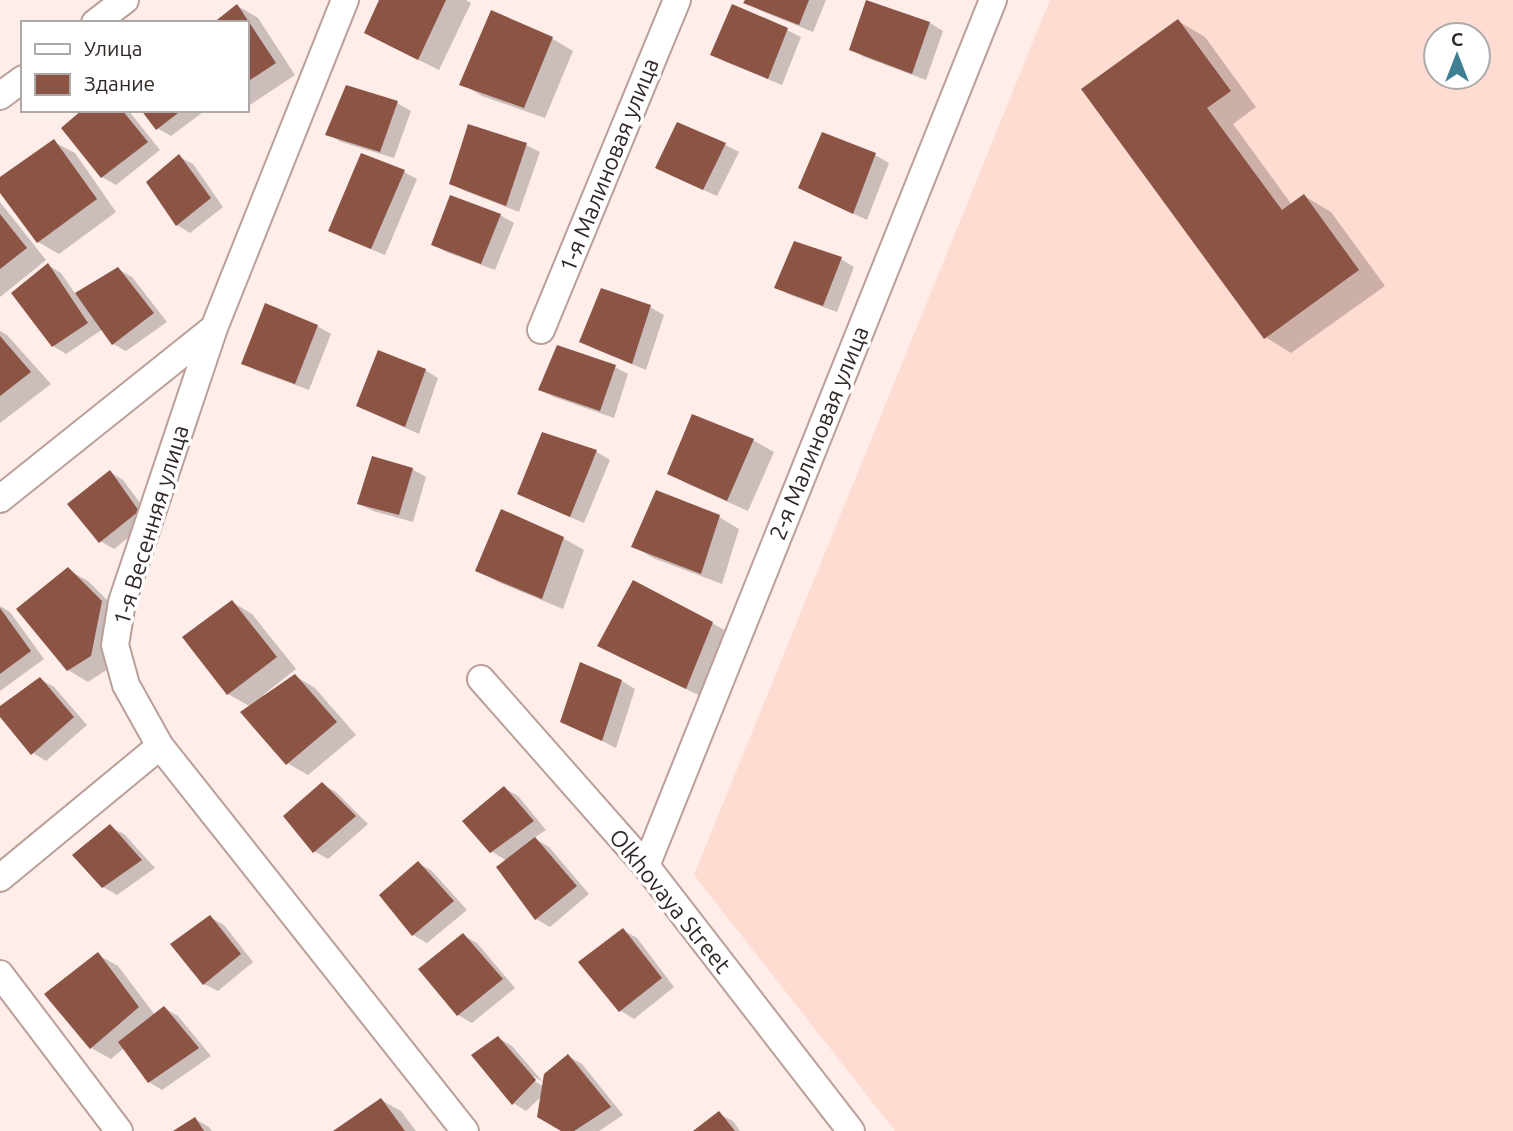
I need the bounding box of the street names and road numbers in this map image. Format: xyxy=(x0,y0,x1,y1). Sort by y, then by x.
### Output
street label: 1-я Малиновая улица xyxy=(554,54,663,275)
street label: 2-я Малиновая улица xyxy=(764,322,873,543)
street label: 1-я Весенняя улица xyxy=(108,422,193,628)
street label: Olkhovaya Street xyxy=(605,824,736,977)

